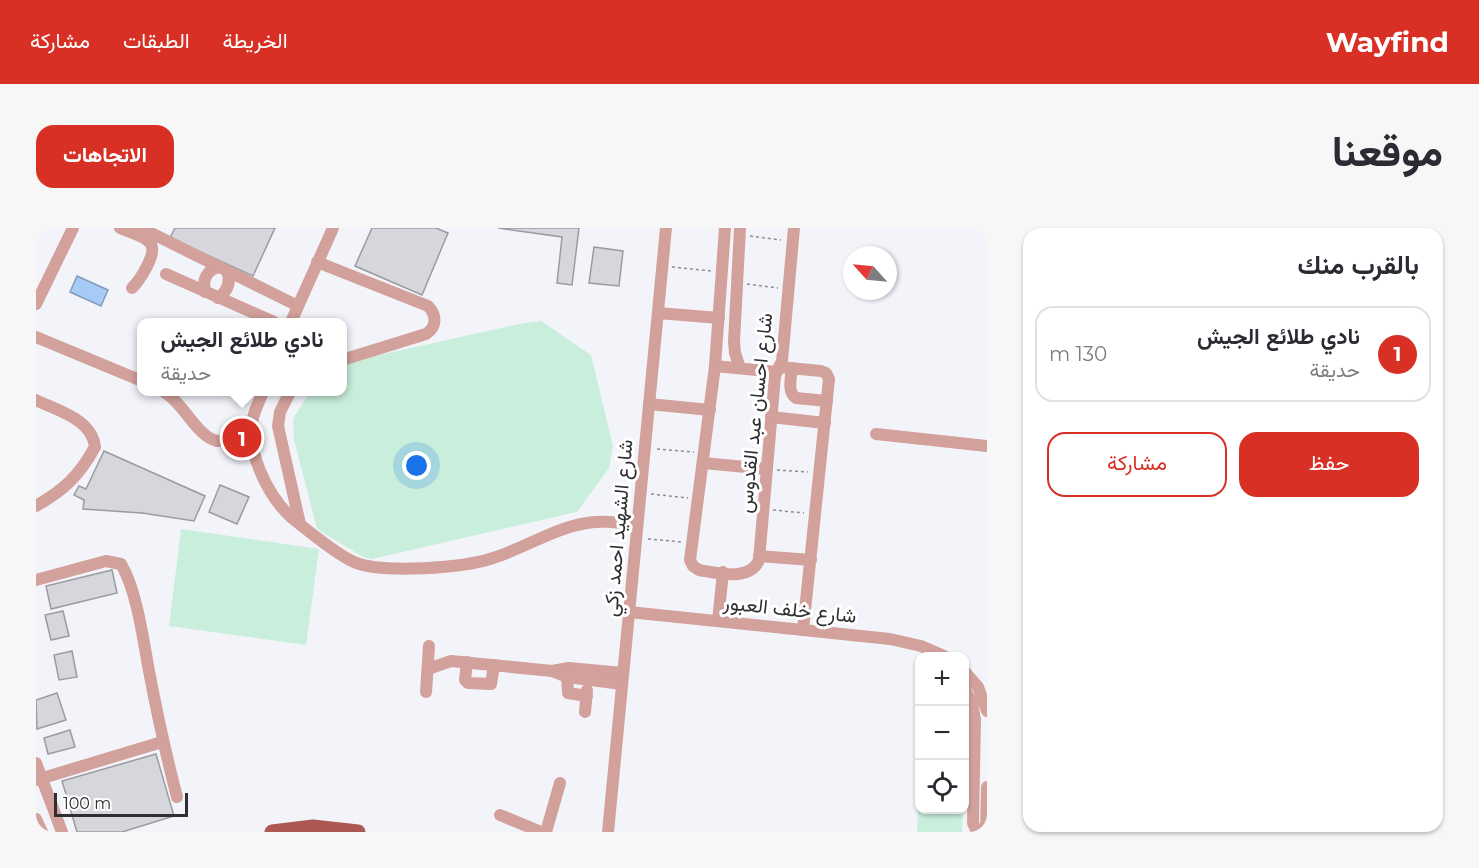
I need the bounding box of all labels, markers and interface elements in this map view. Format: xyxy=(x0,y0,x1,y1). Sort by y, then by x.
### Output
text: Wayfind xyxy=(1326,25,1449,59)
text: مشاركة xyxy=(30,28,90,53)
text: الطبقات xyxy=(123,28,190,53)
text: الخريطة xyxy=(223,28,288,53)
button: الاتجاهات xyxy=(36,125,174,188)
text: موقعنا xyxy=(1332,125,1443,177)
north arrow xyxy=(843,246,897,300)
text: بالقرب منك xyxy=(1297,249,1419,281)
street label: شارع احسان عبد القدوس xyxy=(733,312,779,514)
popup xyxy=(137,318,347,396)
text: نادي طلائع الجيش xyxy=(1197,323,1360,350)
text: نادي طلائع الجيش xyxy=(161,326,324,353)
text: 130 m xyxy=(1049,342,1107,366)
text: 1 xyxy=(1394,342,1401,366)
text: حديقة xyxy=(1309,358,1360,382)
text: حديقة xyxy=(161,361,211,385)
pin: 1 xyxy=(222,416,262,460)
button: مشاركة xyxy=(1047,432,1227,497)
button: حفظ xyxy=(1239,432,1419,497)
street label: شارع الشهيد احمد زكي xyxy=(598,438,643,618)
your location xyxy=(402,451,431,480)
street label: شارع خلف العبور xyxy=(721,590,858,630)
map controls xyxy=(915,652,969,814)
button: + xyxy=(915,652,969,706)
button: − xyxy=(915,706,969,760)
button: locate xyxy=(915,760,969,814)
scale bar xyxy=(54,790,188,818)
text: 100 m xyxy=(63,794,111,813)

